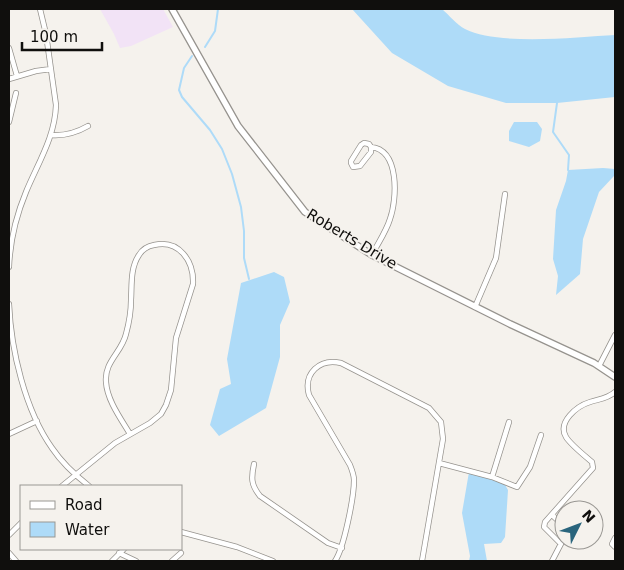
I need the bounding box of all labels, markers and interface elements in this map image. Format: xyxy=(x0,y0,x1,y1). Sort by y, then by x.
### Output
scale bar xyxy=(22,20,102,52)
text: 100 m xyxy=(30,28,78,46)
street label: Roberts Drive xyxy=(304,205,400,273)
legend xyxy=(20,485,182,550)
text: Road xyxy=(65,496,103,514)
north arrow xyxy=(554,500,604,550)
text: N xyxy=(579,507,599,526)
text: Water xyxy=(65,521,110,539)

